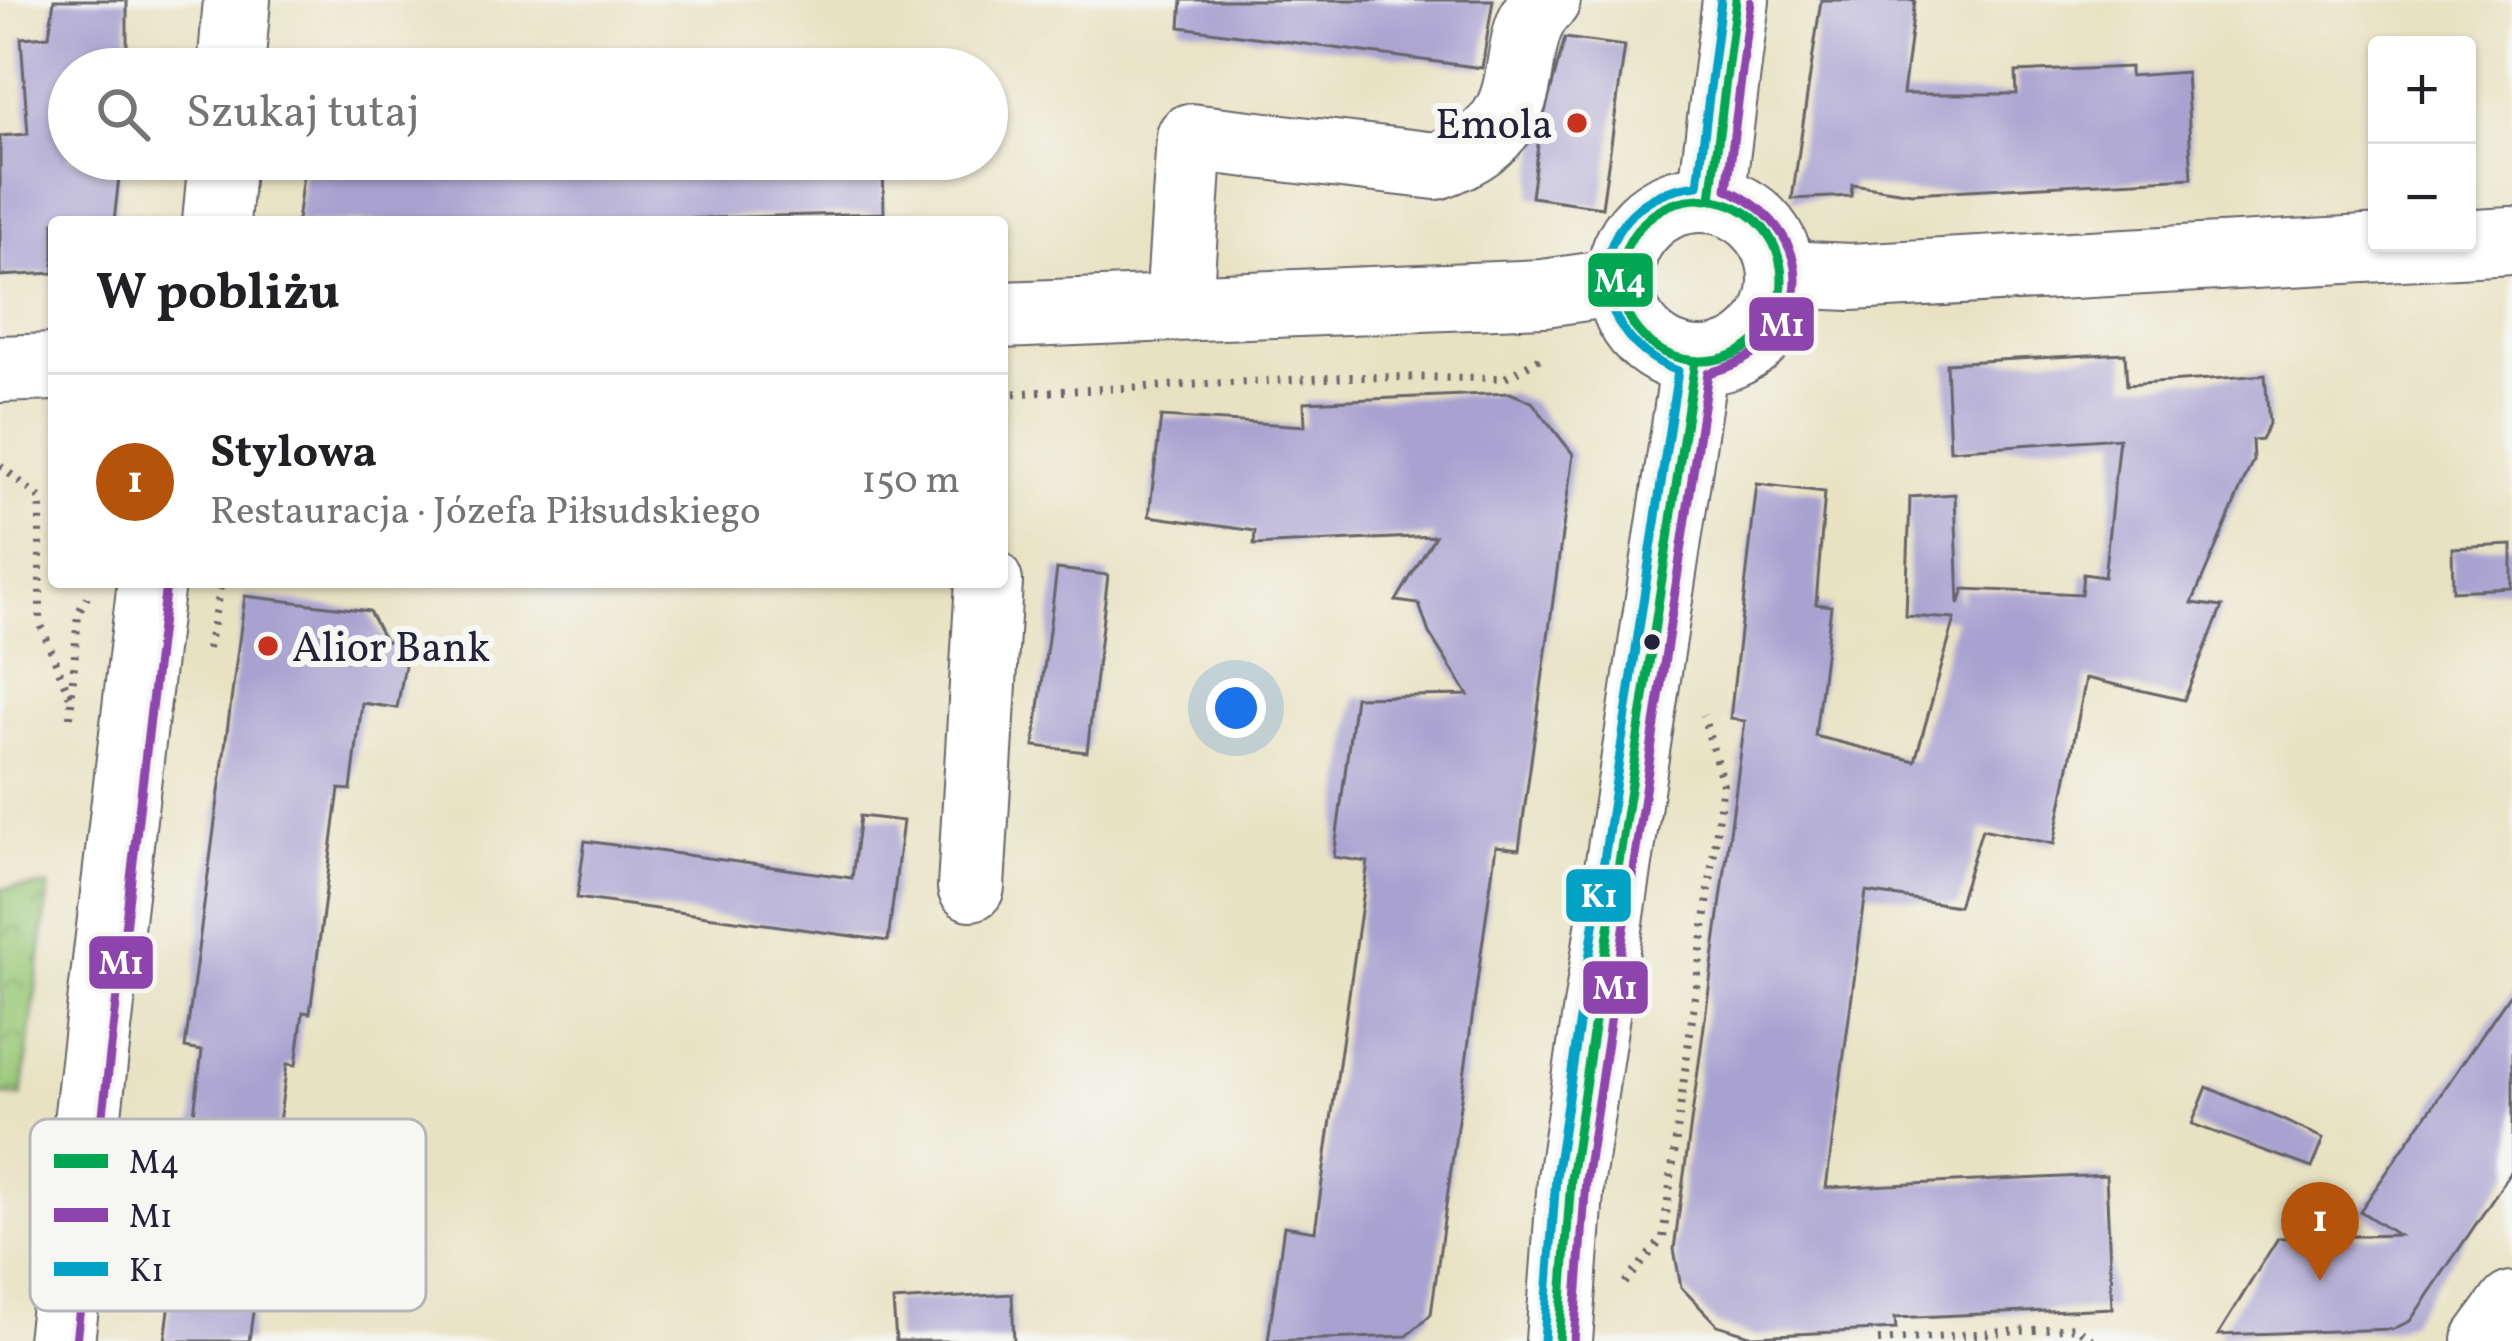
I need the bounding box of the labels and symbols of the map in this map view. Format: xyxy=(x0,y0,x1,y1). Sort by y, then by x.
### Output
place label: Emola xyxy=(1435,98,1553,157)
marker: Emola xyxy=(1564,110,1590,136)
line badge: M4 xyxy=(1586,251,1655,309)
text: M4 xyxy=(1594,261,1646,307)
line badge: M1 xyxy=(1747,295,1816,353)
text: M1 xyxy=(1759,305,1805,351)
place label: Alior Bank xyxy=(292,621,490,680)
unlabelled marker xyxy=(1641,631,1663,653)
marker: Alior Bank xyxy=(255,633,281,659)
your location xyxy=(1206,678,1266,738)
line badge: K1 xyxy=(1564,867,1633,924)
text: K1 xyxy=(1580,876,1618,922)
line badge: M1 xyxy=(87,934,155,991)
text: M1 xyxy=(98,943,144,989)
line badge: M1 xyxy=(1581,959,1650,1016)
text: M1 xyxy=(1592,968,1638,1014)
legend xyxy=(30,1119,426,1311)
text: M4 xyxy=(129,1142,179,1188)
pin: 1 xyxy=(2281,1182,2359,1281)
text: M1 xyxy=(129,1196,173,1242)
text: K1 xyxy=(129,1250,164,1296)

